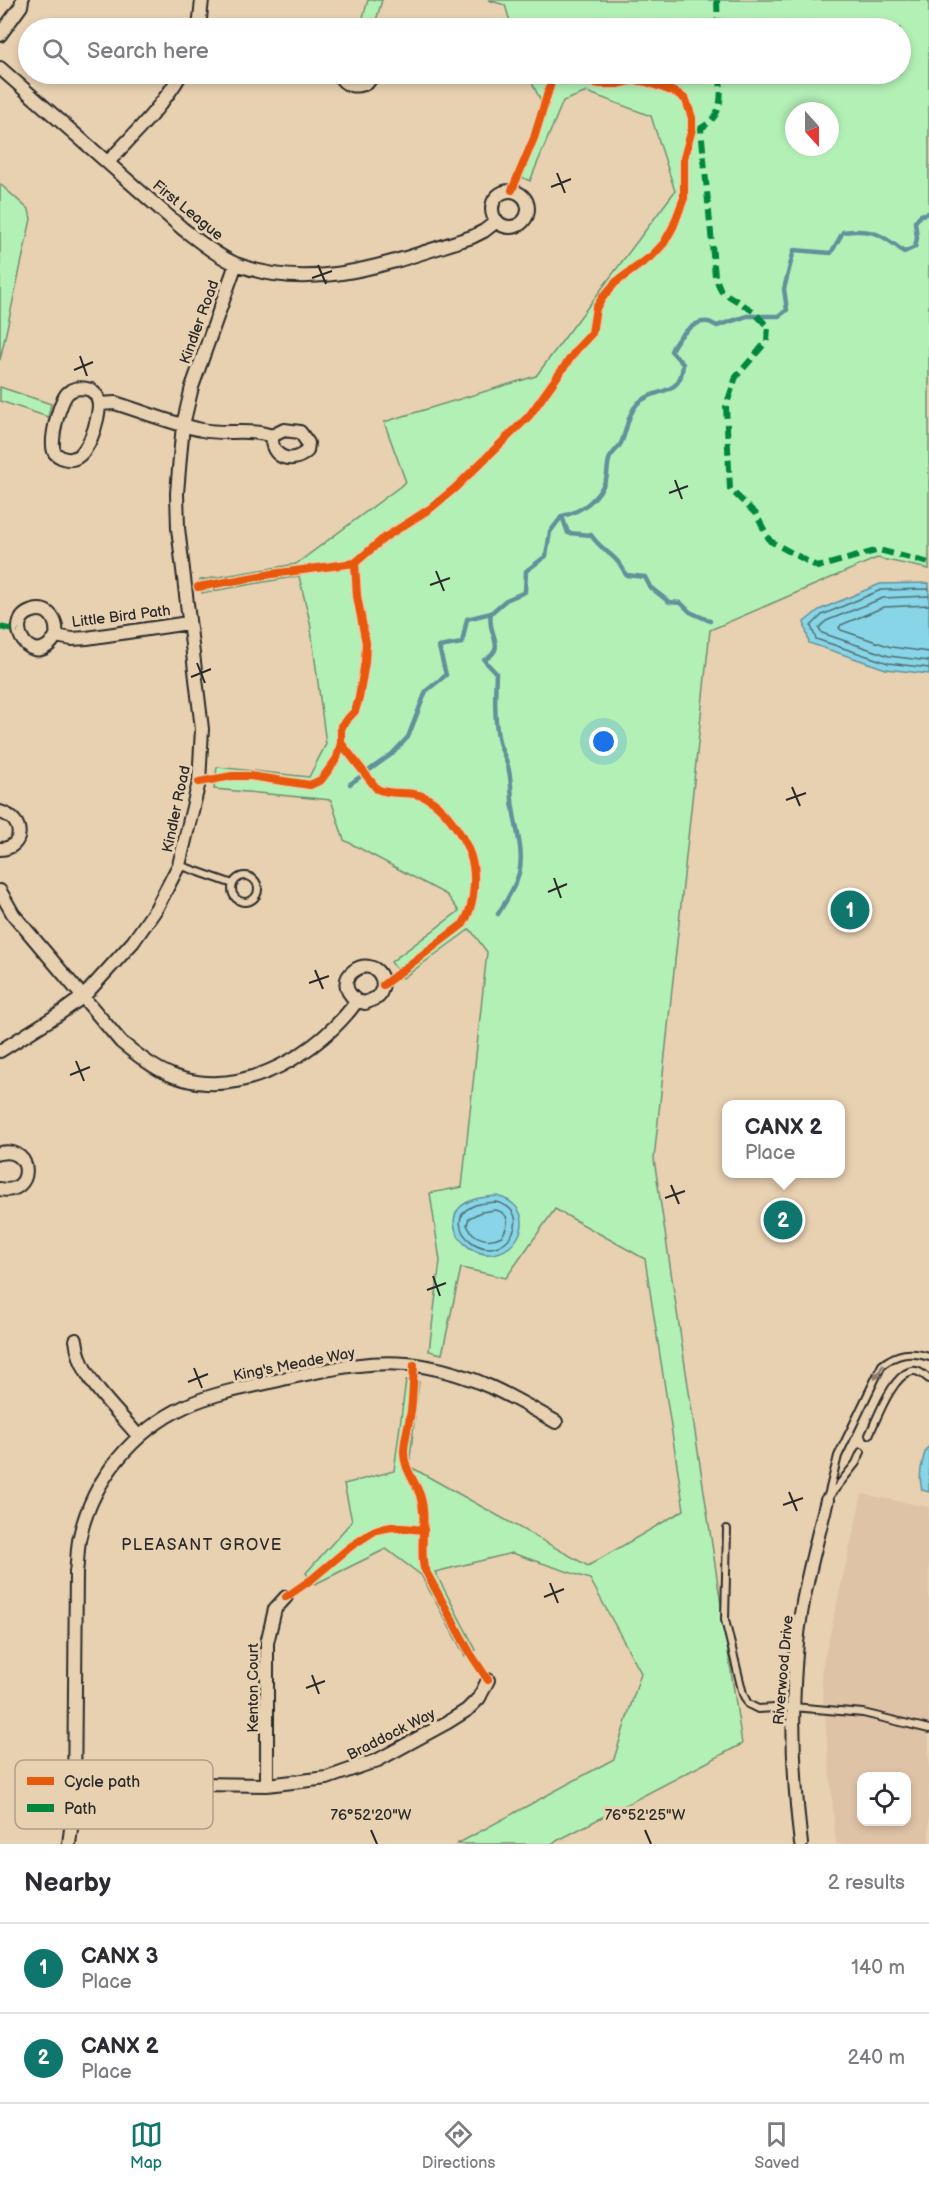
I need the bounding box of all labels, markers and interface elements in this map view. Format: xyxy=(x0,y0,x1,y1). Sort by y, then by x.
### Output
search box xyxy=(18,18,911,84)
icon: search xyxy=(39,35,72,68)
text: Search here xyxy=(87,38,209,65)
north arrow xyxy=(785,102,839,156)
street label: First League xyxy=(149,176,227,245)
street label: Kindler Road xyxy=(175,278,223,367)
street label: Little Bird Path xyxy=(71,601,172,632)
your location xyxy=(589,727,618,756)
street label: Kindler Road xyxy=(158,764,195,854)
pin: 1 xyxy=(830,888,870,932)
popup xyxy=(722,1100,845,1178)
text: CANX 2 xyxy=(745,1114,822,1141)
text: Place xyxy=(745,1141,795,1165)
pin: 2 xyxy=(764,1198,802,1242)
street label: King's Meade Way xyxy=(232,1343,357,1386)
one-way arrow xyxy=(874,1364,884,1381)
district label: PLEASANT GROVE xyxy=(121,1536,283,1555)
street label: Riverwood Drive xyxy=(769,1614,798,1726)
street label: Kenton Court xyxy=(244,1643,263,1733)
street label: Braddock Way xyxy=(344,1704,439,1765)
legend xyxy=(15,1760,213,1829)
map controls xyxy=(857,1772,911,1826)
button: locate xyxy=(857,1772,911,1826)
text: Cycle path xyxy=(64,1773,140,1792)
text: Path xyxy=(64,1800,96,1819)
text: 76°52'20"W xyxy=(331,1806,412,1825)
text: 76°52'25"W xyxy=(605,1806,686,1825)
text: Nearby xyxy=(24,1868,111,1899)
text: 2 results xyxy=(828,1871,905,1895)
text: CANX 3 xyxy=(81,1943,158,1970)
text: 1 xyxy=(39,1956,48,1980)
text: 140 m xyxy=(851,1956,905,1980)
text: Place xyxy=(81,1970,132,1994)
text: CANX 2 xyxy=(81,2033,159,2060)
text: 2 xyxy=(38,2046,49,2070)
text: 240 m xyxy=(848,2046,905,2070)
text: Place xyxy=(81,2060,132,2084)
tab: Map xyxy=(130,2118,163,2173)
tab: Directions xyxy=(422,2118,495,2173)
tab: Saved xyxy=(754,2118,799,2173)

